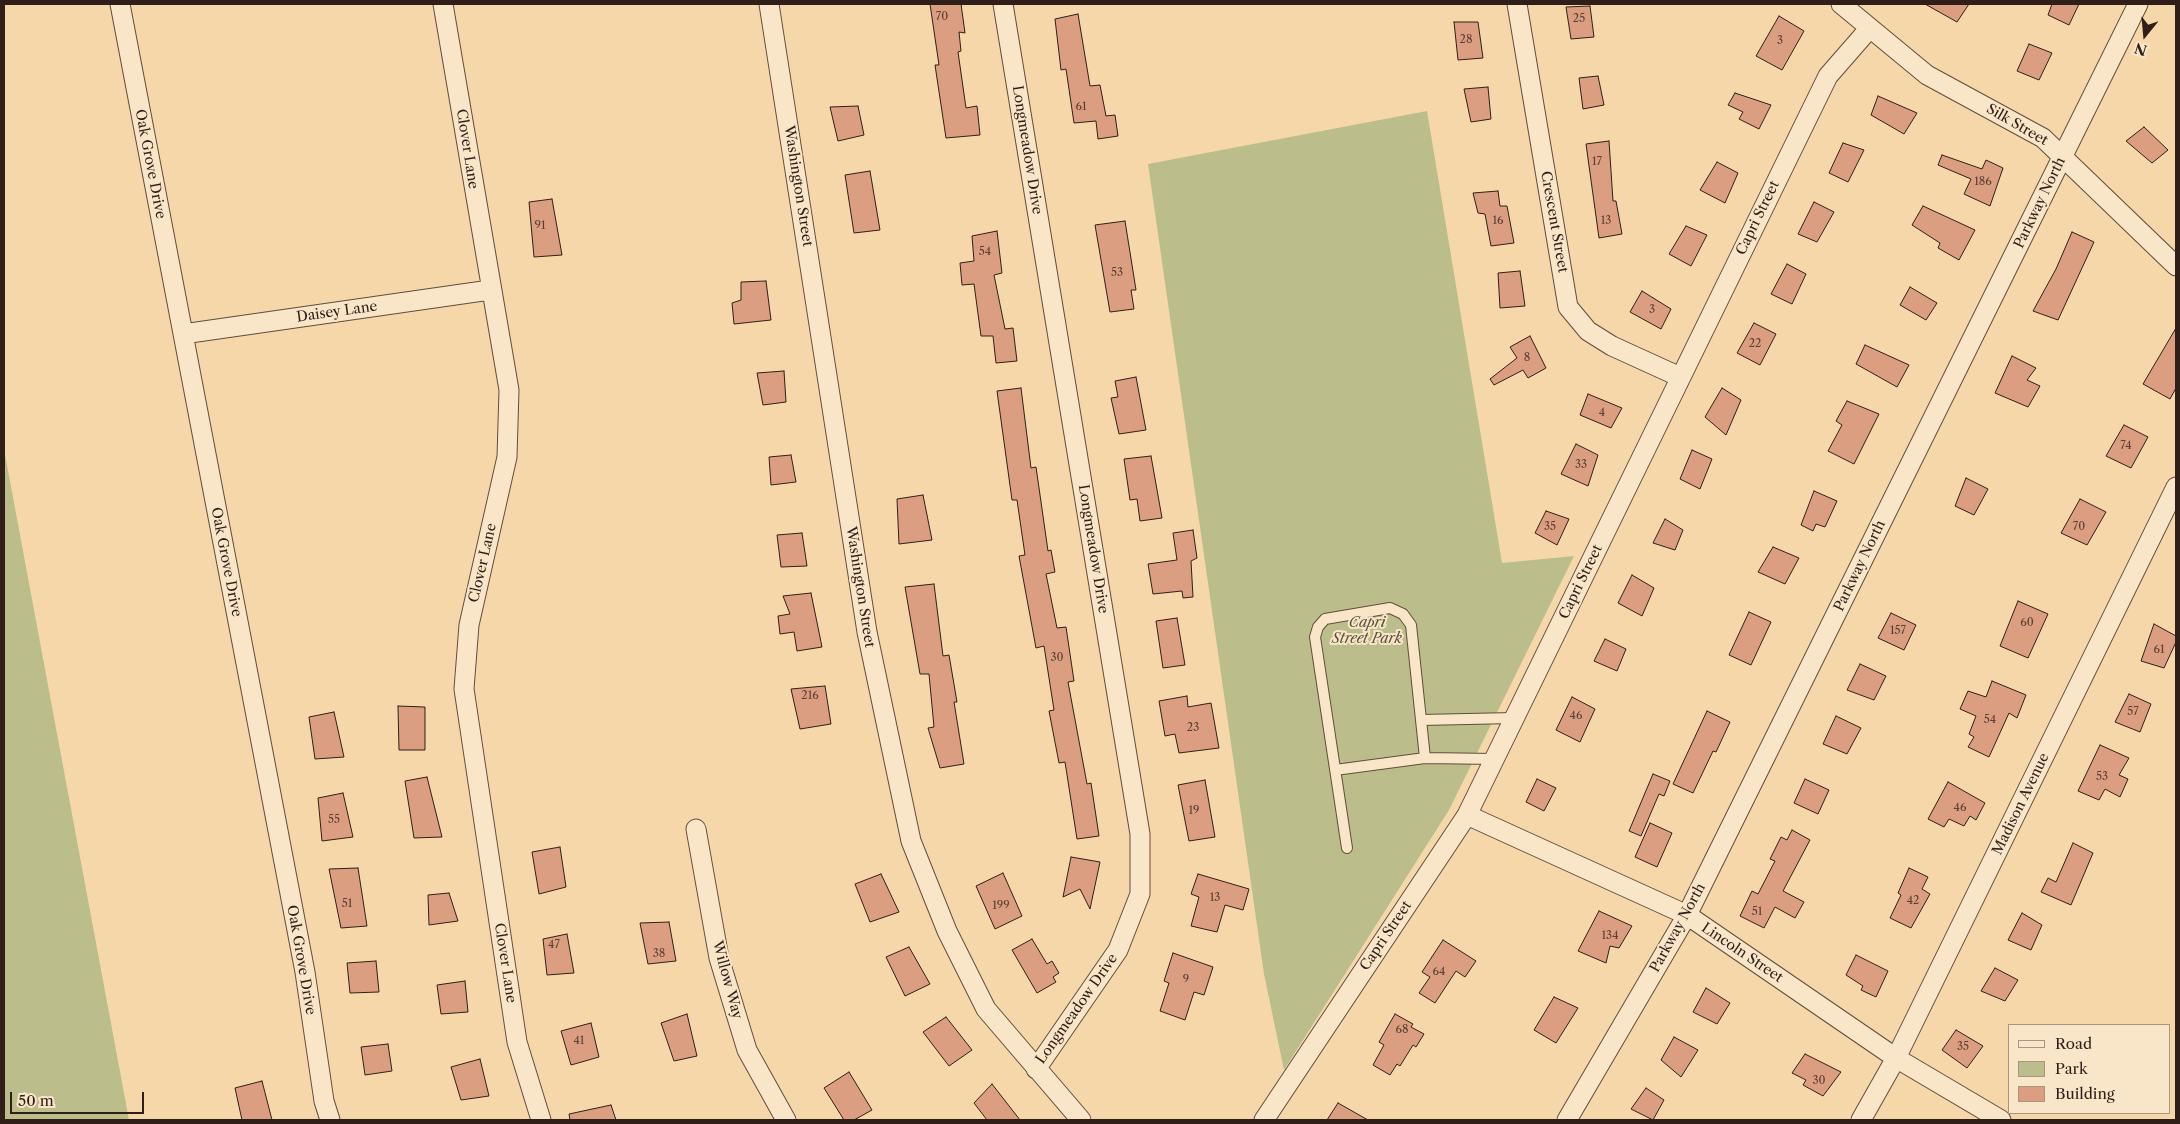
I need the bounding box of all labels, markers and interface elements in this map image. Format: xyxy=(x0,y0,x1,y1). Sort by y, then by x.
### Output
house number: 70 xyxy=(936,10,948,24)
north arrow xyxy=(2120,10,2170,60)
house number: 25 xyxy=(1573,12,1585,26)
house number: 28 xyxy=(1460,33,1472,47)
house number: 3 xyxy=(1777,34,1783,48)
text: N xyxy=(2132,39,2149,60)
street label: Longmeadow Drive xyxy=(1008,84,1046,216)
house number: 61 xyxy=(1075,100,1087,114)
street label: Silk Street xyxy=(1983,101,2051,149)
street label: Oak Grove Drive xyxy=(131,108,169,220)
street label: Clover Lane xyxy=(452,108,482,190)
street label: Washington Street xyxy=(780,124,816,248)
house number: 17 xyxy=(1592,155,1602,169)
street label: Parkway North xyxy=(2011,155,2069,251)
street label: Crescent Street xyxy=(1537,170,1571,274)
house number: 186 xyxy=(1974,175,1992,189)
street label: Capri Street xyxy=(1733,178,1783,258)
house number: 16 xyxy=(1492,214,1504,228)
house number: 13 xyxy=(1601,214,1611,228)
house number: 91 xyxy=(534,219,546,233)
house number: 54 xyxy=(979,245,991,259)
house number: 53 xyxy=(1111,266,1123,280)
street label: Daisey Lane xyxy=(296,298,378,326)
house number: 3 xyxy=(1649,303,1655,317)
house number: 22 xyxy=(1749,337,1761,351)
house number: 8 xyxy=(1524,351,1530,365)
house number: 4 xyxy=(1599,406,1605,420)
house number: 74 xyxy=(2120,439,2132,453)
house number: 33 xyxy=(1575,458,1587,472)
street label: Longmeadow Drive xyxy=(1074,483,1112,615)
street label: Oak Grove Drive xyxy=(207,506,245,618)
street label: Parkway North xyxy=(1831,518,1889,614)
house number: 35 xyxy=(1544,520,1556,534)
house number: 70 xyxy=(2073,520,2085,534)
street label: Clover Lane xyxy=(466,522,500,604)
street label: Washington Street xyxy=(842,525,878,649)
street label: Capri Street xyxy=(1556,542,1606,622)
park label: Capri Street Park xyxy=(1332,615,1402,648)
house number: 60 xyxy=(2020,616,2034,630)
house number: 157 xyxy=(1890,624,1906,638)
house number: 61 xyxy=(2153,643,2165,657)
house number: 30 xyxy=(1050,651,1064,665)
house number: 216 xyxy=(801,689,819,703)
house number: 57 xyxy=(2127,705,2139,719)
house number: 46 xyxy=(1570,709,1582,723)
house number: 54 xyxy=(1984,713,1996,727)
house number: 23 xyxy=(1187,721,1199,735)
street label: Madison Avenue xyxy=(1989,750,2053,858)
house number: 53 xyxy=(2096,770,2108,784)
house number: 46 xyxy=(1954,801,1966,815)
house number: 19 xyxy=(1188,804,1200,818)
house number: 55 xyxy=(328,813,340,827)
street label: Parkway North xyxy=(1647,881,1709,975)
house number: 13 xyxy=(1210,891,1220,905)
house number: 42 xyxy=(1907,894,1919,908)
house number: 51 xyxy=(342,897,352,911)
street label: Capri Street xyxy=(1357,898,1415,974)
house number: 199 xyxy=(992,899,1010,913)
street label: Oak Grove Drive xyxy=(283,904,319,1016)
house number: 51 xyxy=(1752,905,1762,919)
street label: Lincoln Street xyxy=(1698,920,1786,986)
street label: Clover Lane xyxy=(490,922,520,1004)
house number: 134 xyxy=(1601,929,1619,943)
house number: 47 xyxy=(548,938,560,952)
street label: Willow Way xyxy=(708,939,746,1021)
house number: 38 xyxy=(653,947,665,961)
street label: Longmeadow Drive xyxy=(1033,951,1121,1067)
house number: 64 xyxy=(1433,965,1445,979)
house number: 9 xyxy=(1183,973,1189,987)
house number: 68 xyxy=(1396,1023,1408,1037)
legend xyxy=(2008,1024,2170,1114)
house number: 41 xyxy=(574,1034,584,1048)
text: Road xyxy=(2055,1034,2092,1053)
house number: 35 xyxy=(1957,1040,1969,1054)
text: Park xyxy=(2055,1059,2088,1078)
house number: 30 xyxy=(1812,1074,1826,1088)
scale bar xyxy=(12,1082,146,1114)
text: Building xyxy=(2055,1084,2115,1103)
text: 50 m xyxy=(18,1091,54,1110)

